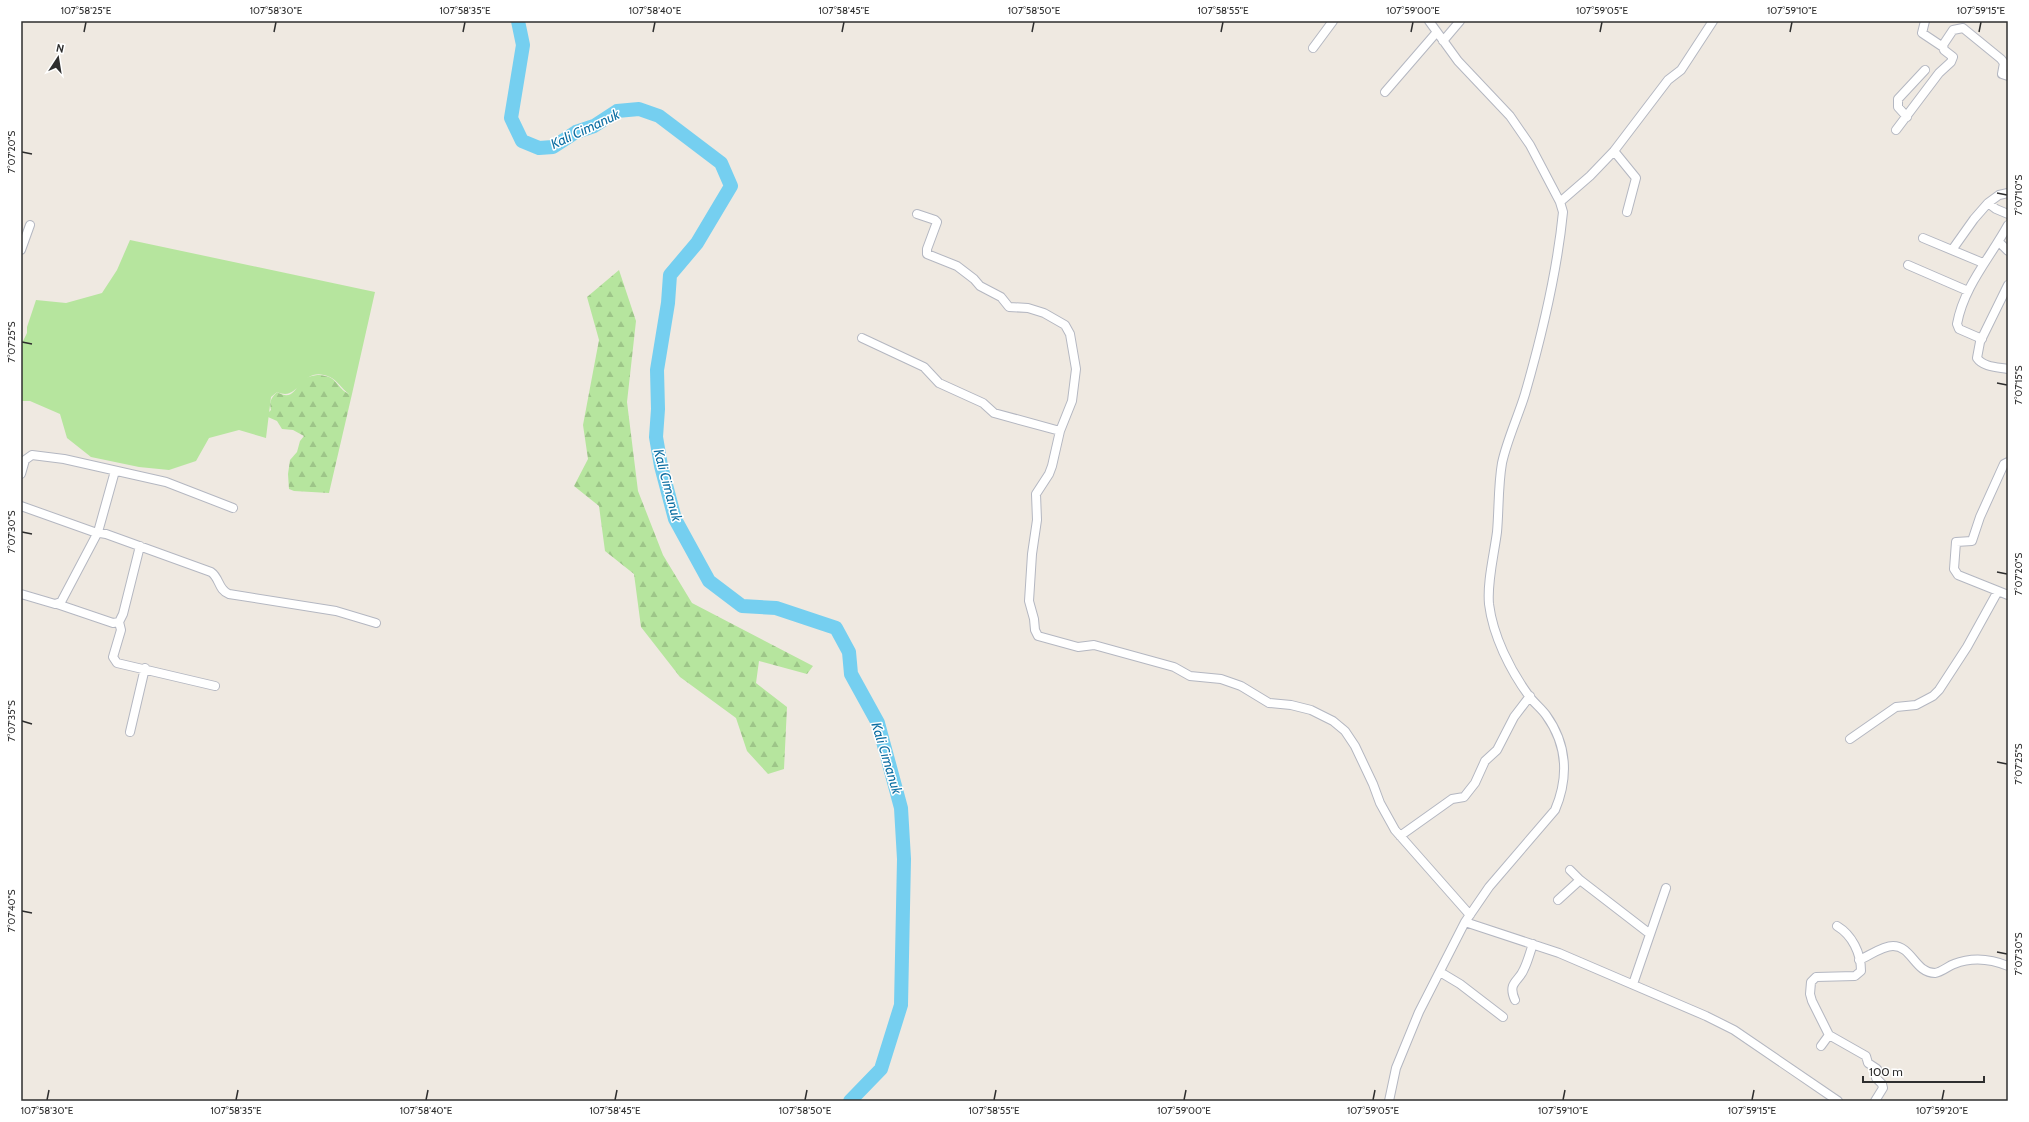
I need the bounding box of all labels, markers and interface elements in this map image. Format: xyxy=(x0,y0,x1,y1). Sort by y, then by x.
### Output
text: 107°58'25"E xyxy=(61,4,112,17)
text: 107°58'30"E xyxy=(250,4,303,17)
text: 107°58'35"E xyxy=(440,4,491,17)
text: 107°58'40"E xyxy=(629,4,682,17)
text: 107°58'45"E xyxy=(818,4,870,17)
text: 107°58'50"E xyxy=(1008,4,1061,17)
text: 107°58'55"E xyxy=(1198,4,1249,17)
text: 107°59'00"E xyxy=(1386,4,1440,17)
text: 107°59'05"E xyxy=(1576,4,1628,17)
text: 107°59'10"E xyxy=(1767,4,1817,17)
text: 107°59'15"E xyxy=(1957,4,2006,17)
north arrow xyxy=(38,38,78,78)
text: N xyxy=(55,41,65,56)
water label: Kali Cimanuk xyxy=(548,105,623,153)
text: 7°07'20"S xyxy=(5,130,18,173)
text: 7°07'10"S xyxy=(2012,174,2025,215)
text: 7°07'25"S xyxy=(5,321,18,363)
text: 7°07'15"S xyxy=(2012,365,2025,405)
water label: Kali Cimanuk xyxy=(650,447,687,524)
text: 7°07'30"S xyxy=(5,510,18,554)
text: 7°07'20"S xyxy=(2012,552,2025,595)
text: 7°07'35"S xyxy=(5,700,18,742)
water label: Kali Cimanuk xyxy=(868,720,907,797)
text: 7°07'25"S xyxy=(2012,743,2025,785)
text: 7°07'40"S xyxy=(5,889,18,933)
text: 7°07'30"S xyxy=(2012,932,2025,976)
scale bar xyxy=(1863,1058,1984,1084)
text: 100 m xyxy=(1869,1064,1903,1079)
text: 107°58'30"E xyxy=(21,1104,74,1117)
text: 107°58'35"E xyxy=(211,1104,262,1117)
text: 107°58'40"E xyxy=(400,1104,453,1117)
text: 107°58'45"E xyxy=(589,1104,641,1117)
text: 107°58'50"E xyxy=(779,1104,832,1117)
text: 107°58'55"E xyxy=(969,1104,1020,1117)
text: 107°59'00"E xyxy=(1157,1104,1211,1117)
text: 107°59'05"E xyxy=(1347,1104,1399,1117)
text: 107°59'10"E xyxy=(1538,1104,1588,1117)
text: 107°59'15"E xyxy=(1728,1104,1777,1117)
text: 107°59'20"E xyxy=(1916,1104,1968,1117)

